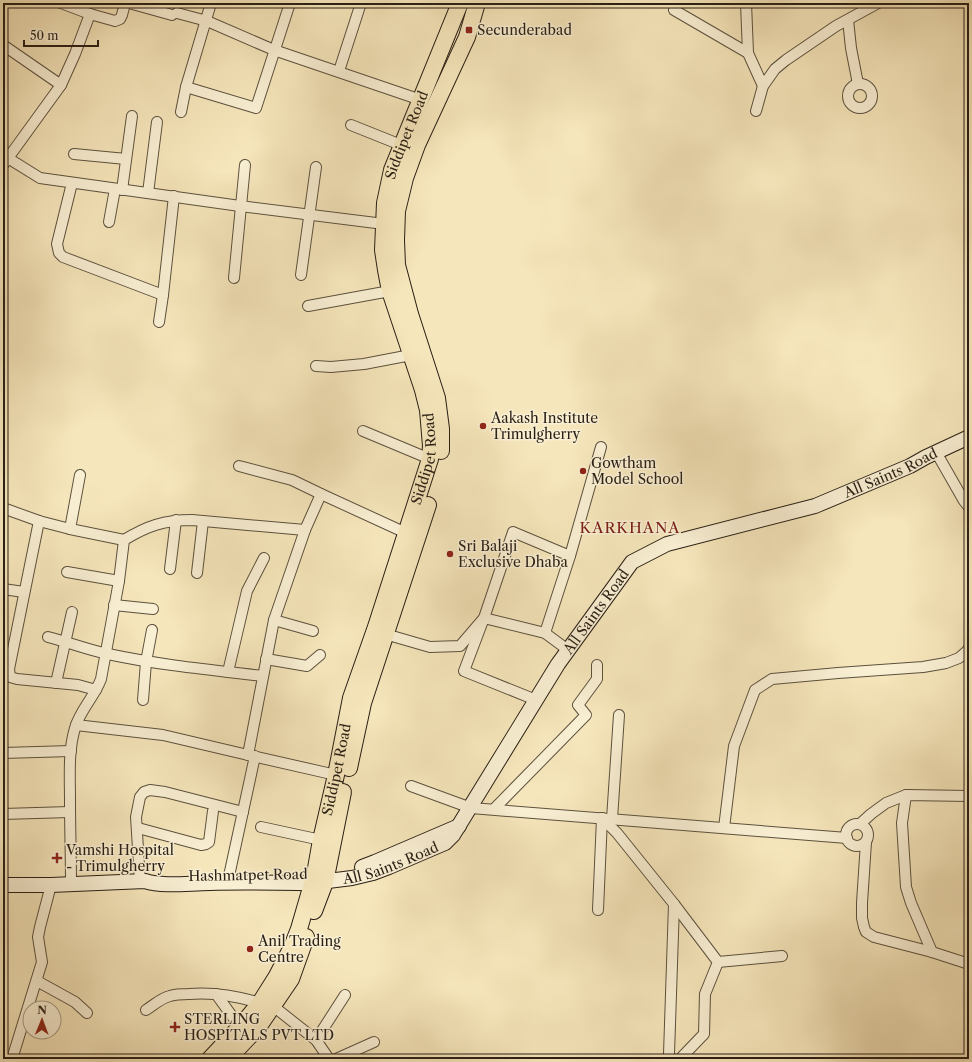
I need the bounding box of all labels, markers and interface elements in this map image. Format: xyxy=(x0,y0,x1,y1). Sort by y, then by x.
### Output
place label: Secunderabad xyxy=(477,21,572,39)
scale bar xyxy=(24,22,98,48)
marker: Secunderabad xyxy=(464,25,474,35)
text: 50 m xyxy=(30,28,59,43)
street label: Siddipet Road xyxy=(381,88,432,181)
place label: Aakash Institute Trimulgherry xyxy=(490,409,598,443)
street label: Siddipet Road xyxy=(407,412,440,507)
marker: Aakash Institute Trimulgherry xyxy=(478,421,488,431)
street label: All Saints Road xyxy=(840,444,941,502)
place label: Gowtham Model School xyxy=(591,454,683,488)
marker: Gowtham Model School xyxy=(578,466,588,476)
district label: KARKHANA xyxy=(580,518,680,537)
place label: Sri Balaji Exclusive Dhaba xyxy=(458,537,568,571)
marker: Sri Balaji Exclusive Dhaba xyxy=(445,549,455,559)
street label: All Saints Road xyxy=(559,565,633,658)
street label: Siddipet Road xyxy=(318,721,355,817)
street label: All Saints Road xyxy=(341,838,442,888)
place label: Vamshi Hospital - Trimulgherry xyxy=(65,841,174,875)
marker: Vamshi Hospital - Trimulgherry xyxy=(51,852,63,864)
street label: Hashmatpet Road xyxy=(188,865,308,885)
place label: Anil Trading Centre xyxy=(257,932,341,966)
marker: Anil Trading Centre xyxy=(245,944,255,954)
north arrow xyxy=(22,1000,62,1040)
text: N xyxy=(37,1003,48,1017)
place label: STERLING HOSPITALS PVT LTD xyxy=(184,1010,334,1044)
marker: STERLING HOSPITALS PVT LTD xyxy=(169,1021,181,1033)

